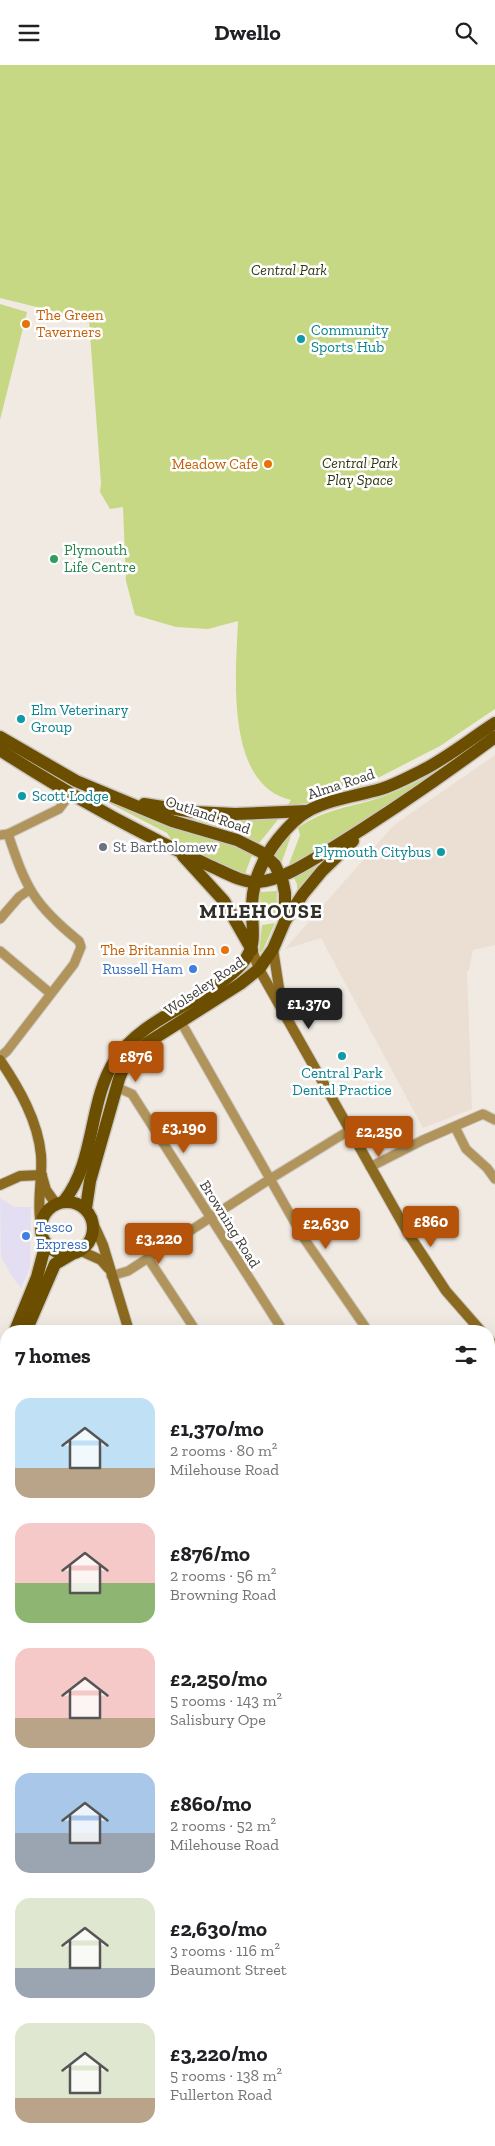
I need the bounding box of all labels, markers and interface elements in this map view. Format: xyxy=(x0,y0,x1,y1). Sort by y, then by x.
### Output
icon: menu xyxy=(15,19,43,47)
text: Dwello xyxy=(214,19,281,46)
icon: search xyxy=(452,19,480,47)
park label: Central Park xyxy=(251,261,327,279)
place label: The Green Taverners xyxy=(36,306,104,341)
marker: The Green Taverners xyxy=(20,318,32,330)
place label: Community Sports Hub xyxy=(311,321,389,356)
marker: Community Sports Hub xyxy=(295,333,307,345)
park label: Central Park Play Space xyxy=(322,454,398,489)
place label: Meadow Cafe xyxy=(172,455,258,473)
marker: Meadow Cafe xyxy=(262,458,274,470)
place label: Plymouth Life Centre xyxy=(64,541,136,576)
marker: Plymouth Life Centre xyxy=(48,553,60,565)
place label: Elm Veterinary Group xyxy=(31,701,129,736)
marker: Elm Veterinary Group xyxy=(15,713,27,725)
street label: Alma Road xyxy=(305,764,378,803)
place label: Scott Lodge xyxy=(32,787,109,805)
marker: Scott Lodge xyxy=(16,790,28,802)
street label: Outland Road xyxy=(163,792,254,838)
place label: St Bartholomew xyxy=(113,838,218,856)
marker: St Bartholomew xyxy=(97,841,109,853)
place label: Plymouth Citybus xyxy=(315,843,431,861)
marker: Plymouth Citybus xyxy=(435,846,447,858)
district label: MILEHOUSE xyxy=(199,899,323,923)
place label: The Britannia Inn xyxy=(100,941,215,959)
marker: The Britannia Inn xyxy=(219,944,231,956)
street label: Wolseley Road xyxy=(161,952,248,1019)
place label: Russell Ham xyxy=(102,960,183,978)
marker: Russell Ham xyxy=(187,963,199,975)
pin: £1,370 xyxy=(268,987,350,1030)
text: £1,370 xyxy=(287,994,331,1013)
pin: £876 xyxy=(106,1041,166,1083)
text: £876 xyxy=(119,1047,153,1066)
marker: Central Park Dental Practice xyxy=(336,1050,348,1062)
place label: Central Park Dental Practice xyxy=(292,1064,392,1099)
pin: £3,190 xyxy=(143,1111,225,1154)
pin: £2,250 xyxy=(338,1115,420,1158)
text: £3,190 xyxy=(162,1118,206,1137)
text: £2,250 xyxy=(356,1122,402,1141)
street label: Browning Road xyxy=(196,1177,264,1272)
pin: £860 xyxy=(401,1205,461,1248)
pin: £2,630 xyxy=(285,1207,367,1250)
text: £860 xyxy=(414,1212,448,1231)
text: £2,630 xyxy=(303,1214,349,1233)
place label: Tesco Express xyxy=(36,1218,87,1253)
pin: £3,220 xyxy=(118,1223,200,1265)
text: £3,220 xyxy=(136,1229,182,1248)
marker: Tesco Express xyxy=(20,1230,32,1242)
icon: filters xyxy=(452,1341,480,1369)
text: 7 homes xyxy=(15,1343,91,1368)
text: £1,370/mo xyxy=(170,1416,264,1441)
icon: home xyxy=(55,1418,115,1478)
text: 2 rooms · 80 m² xyxy=(170,1441,277,1460)
text: Milehouse Road xyxy=(170,1460,279,1479)
text: £876/mo xyxy=(170,1541,250,1566)
icon: home xyxy=(55,1543,115,1603)
text: 2 rooms · 56 m² xyxy=(170,1566,276,1585)
text: Browning Road xyxy=(170,1585,276,1604)
text: £2,250/mo xyxy=(170,1666,267,1691)
icon: home xyxy=(55,1668,115,1728)
text: 5 rooms · 143 m² xyxy=(170,1691,282,1710)
text: Salisbury Ope xyxy=(170,1710,266,1729)
text: £860/mo xyxy=(170,1791,252,1816)
icon: home xyxy=(55,1793,115,1853)
text: 2 rooms · 52 m² xyxy=(170,1816,276,1835)
text: Milehouse Road xyxy=(170,1835,279,1854)
text: £2,630/mo xyxy=(170,1916,267,1941)
icon: home xyxy=(55,1918,115,1978)
text: 3 rooms · 116 m² xyxy=(170,1941,280,1960)
text: Beaumont Street xyxy=(170,1960,287,1979)
text: £3,220/mo xyxy=(170,2041,267,2066)
icon: home xyxy=(55,2043,115,2103)
text: 5 rooms · 138 m² xyxy=(170,2066,282,2085)
text: Fullerton Road xyxy=(170,2085,272,2104)

